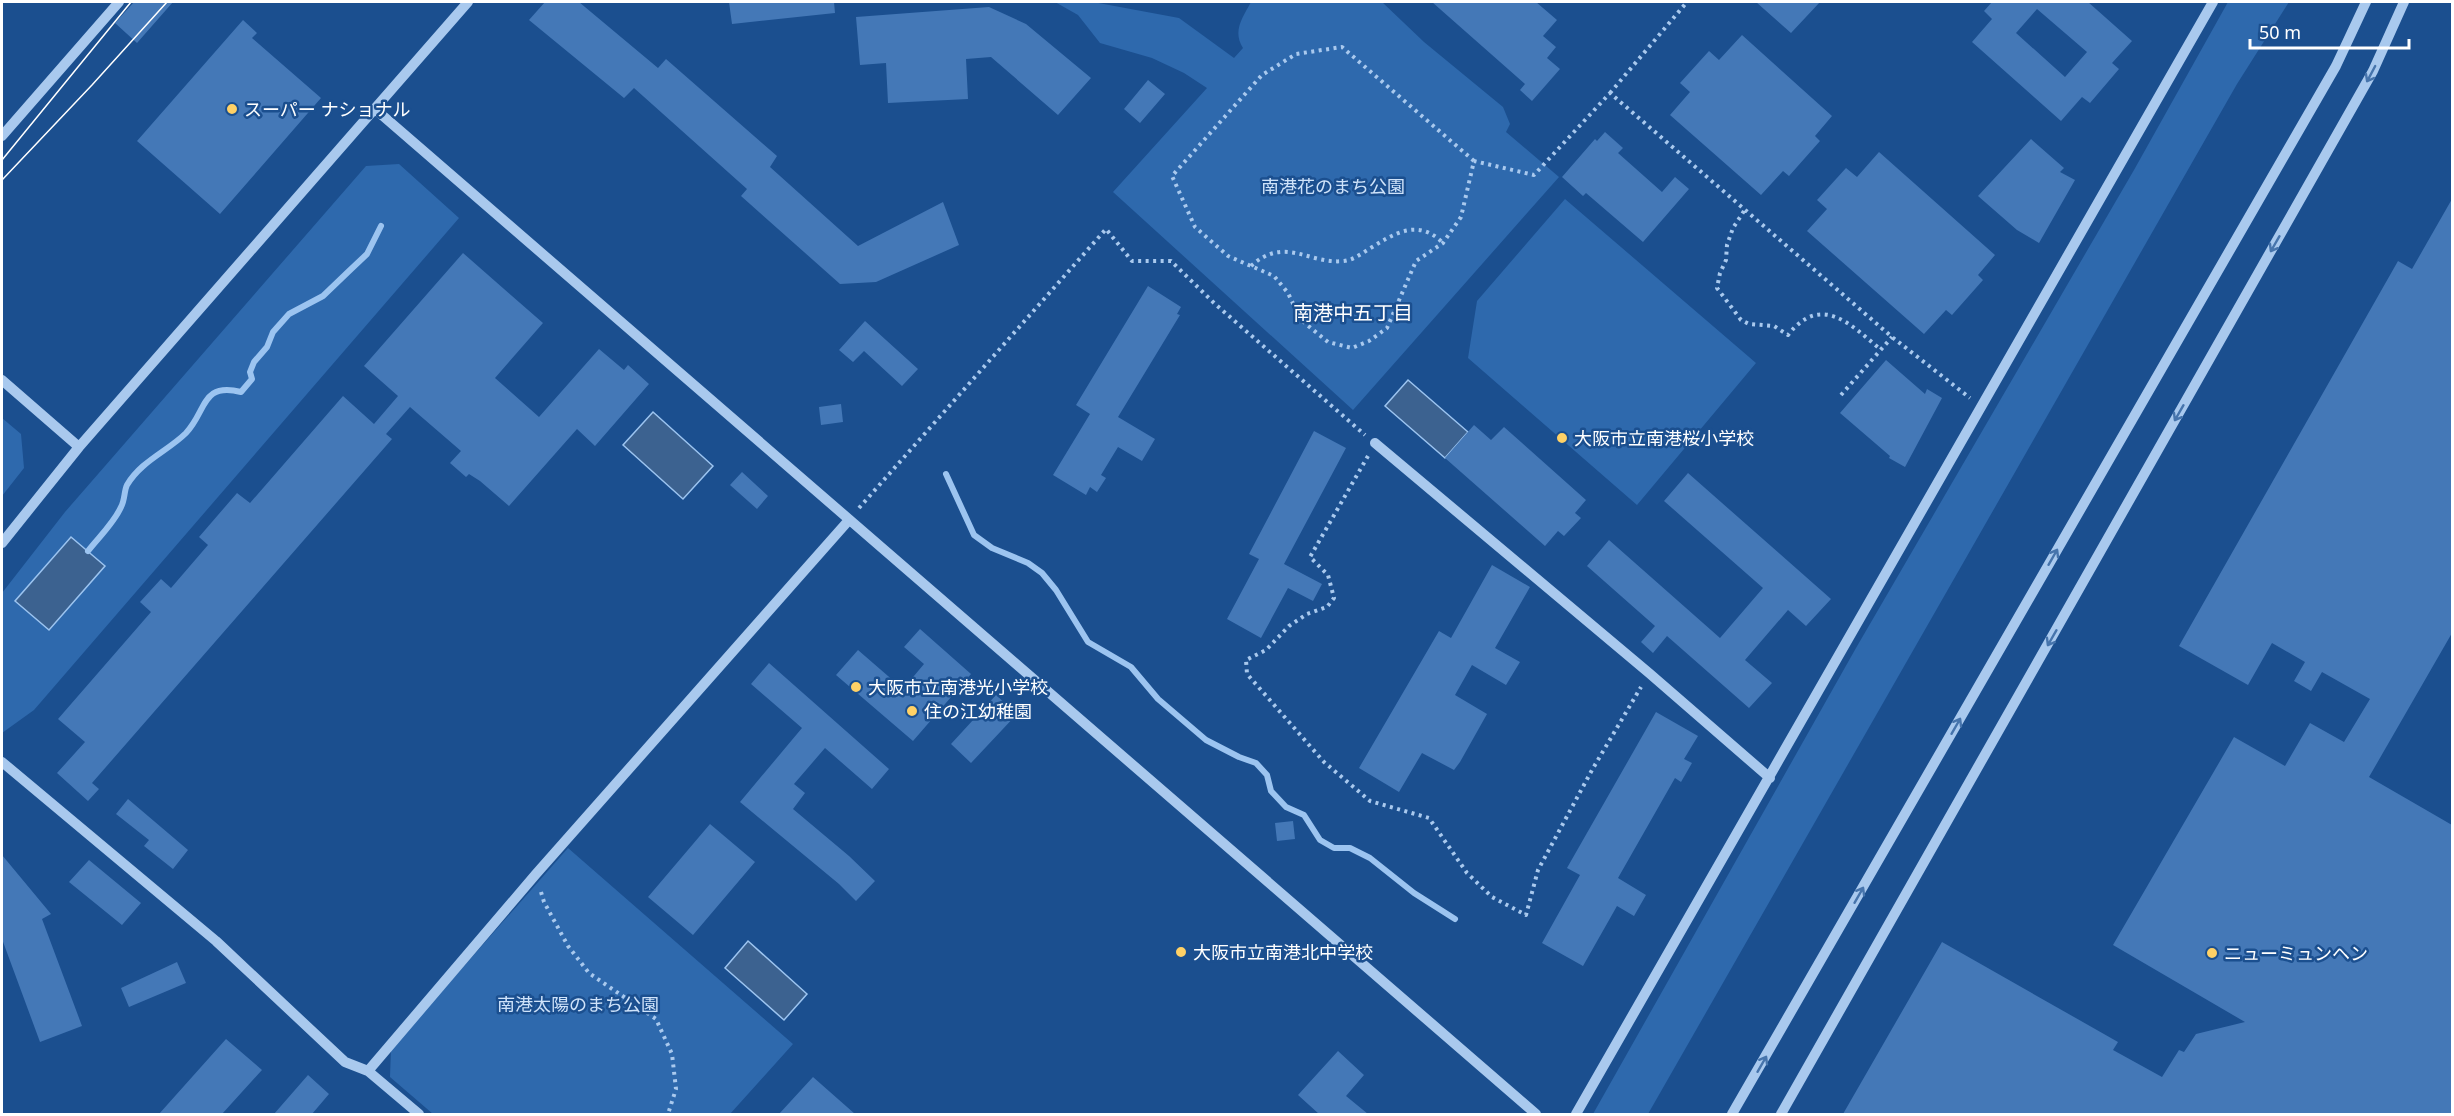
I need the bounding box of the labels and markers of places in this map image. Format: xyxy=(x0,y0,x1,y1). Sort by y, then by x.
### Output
place label: スーパー ナショナル xyxy=(244,97,411,121)
marker: スーパー ナショナル xyxy=(225,102,239,116)
place label: 大阪市立南港桜小学校 xyxy=(1574,426,1754,450)
marker: 大阪市立南港桜小学校 xyxy=(1555,431,1569,445)
place label: 大阪市立南港光小学校 xyxy=(868,675,1048,699)
marker: 大阪市立南港光小学校 xyxy=(849,680,863,694)
place label: 住の江幼稚園 xyxy=(924,699,1032,723)
marker: 住の江幼稚園 xyxy=(905,704,919,718)
place label: 大阪市立南港北中学校 xyxy=(1193,940,1373,964)
place label: ニューミュンヘン xyxy=(2224,941,2368,965)
marker: 大阪市立南港北中学校 xyxy=(1174,945,1188,959)
marker: ニューミュンヘン xyxy=(2205,946,2219,960)

